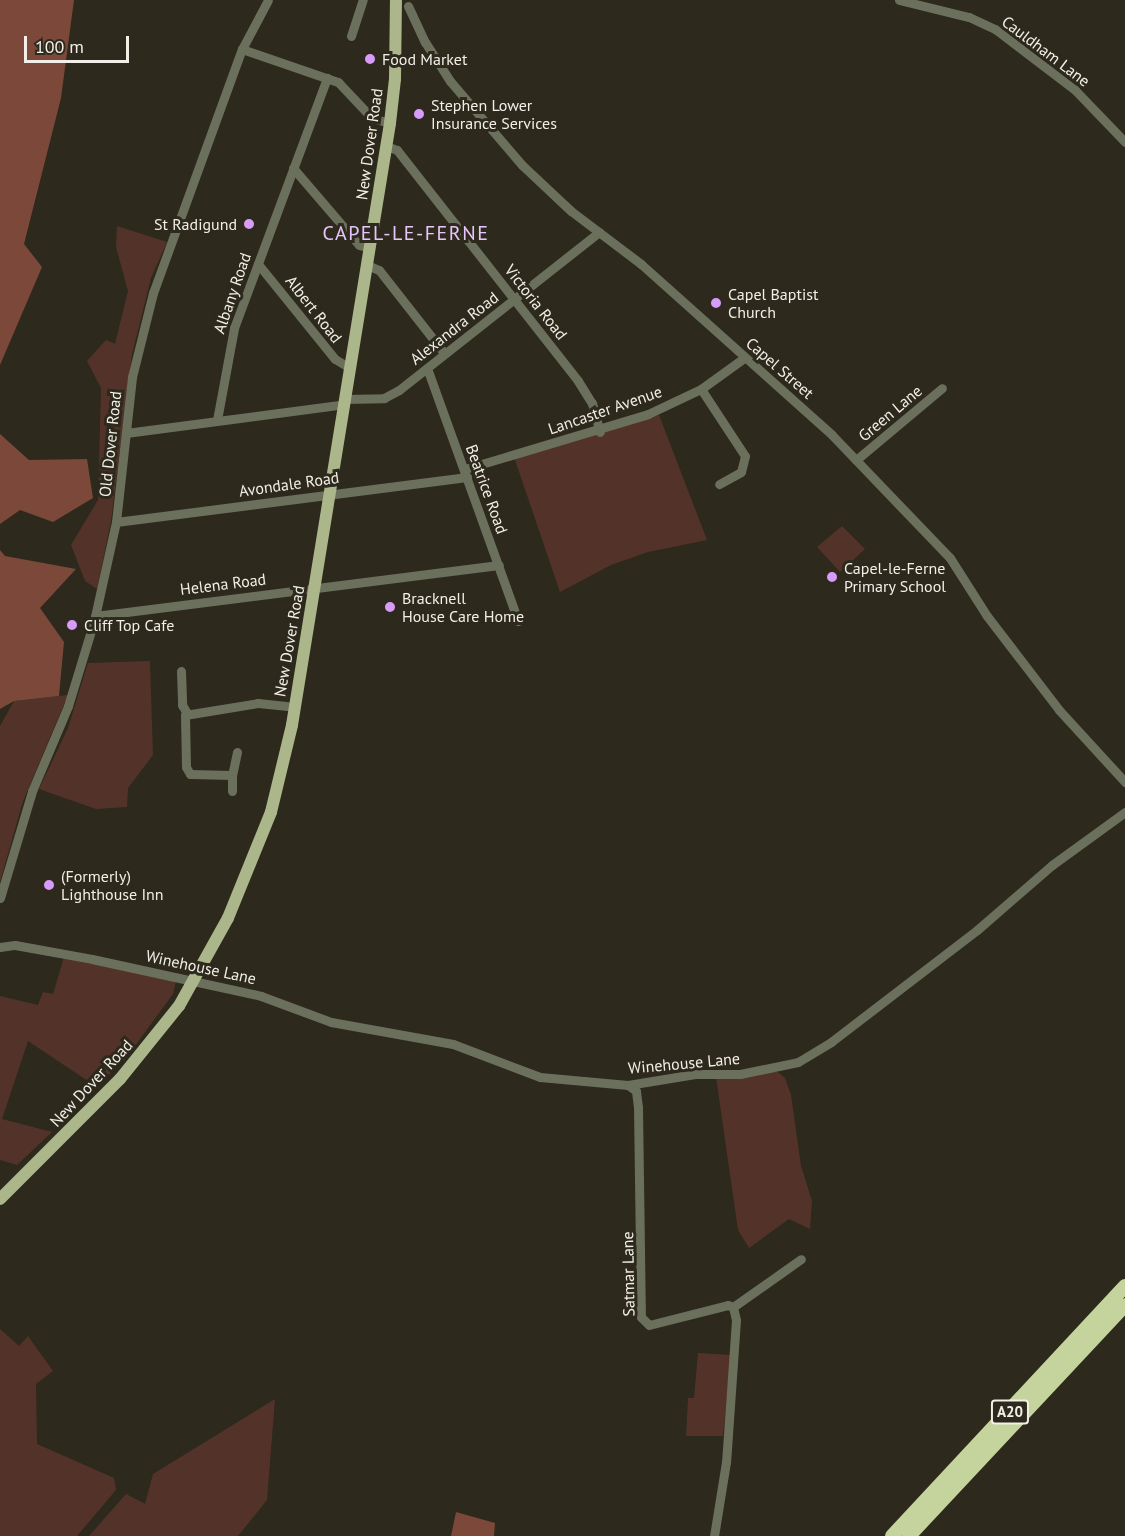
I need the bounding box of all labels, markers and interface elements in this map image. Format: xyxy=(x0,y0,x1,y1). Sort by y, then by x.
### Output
street label: Cauldham Lane xyxy=(998,12,1094,90)
scale bar xyxy=(27,24,132,62)
text: 100 m xyxy=(35,35,84,58)
place label: Food Market xyxy=(382,49,467,69)
marker: Food Market xyxy=(363,52,377,66)
street label: New Dover Road xyxy=(352,87,386,201)
place label: Stephen Lower Insurance Services xyxy=(431,95,557,133)
marker: Stephen Lower Insurance Services xyxy=(412,107,426,121)
place label: St Radigund xyxy=(154,214,237,234)
marker: St Radigund xyxy=(242,217,256,231)
district label: CAPEL-LE-FERNE xyxy=(323,221,489,245)
street label: Albany Road xyxy=(209,250,255,336)
street label: Victoria Road xyxy=(501,261,571,343)
street label: Albert Road xyxy=(282,271,346,347)
place label: Capel Baptist Church xyxy=(728,284,818,322)
street label: Alexandra Road xyxy=(406,288,502,368)
marker: Capel Baptist Church xyxy=(709,296,723,310)
street label: Capel Street xyxy=(742,333,818,403)
street label: Lancaster Avenue xyxy=(545,381,665,439)
street label: Green Lane xyxy=(854,381,926,445)
street label: Old Dover Road xyxy=(95,390,125,498)
street label: Beatrice Road xyxy=(462,442,512,536)
street label: Avondale Road xyxy=(238,467,340,501)
place label: Capel-le-Ferne Primary School xyxy=(844,558,946,596)
street label: Helena Road xyxy=(179,569,267,599)
marker: Capel-le-Ferne Primary School xyxy=(825,570,839,584)
street label: New Dover Road xyxy=(270,584,308,698)
place label: Bracknell House Care Home xyxy=(402,588,524,626)
marker: Bracknell House Care Home xyxy=(383,600,397,614)
place label: Cliff Top Cafe xyxy=(84,615,175,635)
marker: Cliff Top Cafe xyxy=(65,618,79,632)
place label: (Formerly) Lighthouse Inn xyxy=(61,866,164,904)
marker: (Formerly) Lighthouse Inn xyxy=(42,878,56,892)
street label: Winehouse Lane xyxy=(144,946,258,988)
street label: New Dover Road xyxy=(45,1035,137,1131)
street label: Winehouse Lane xyxy=(627,1049,741,1077)
street label: Satmar Lane xyxy=(618,1231,638,1317)
road number: A20 xyxy=(990,1400,1030,1424)

